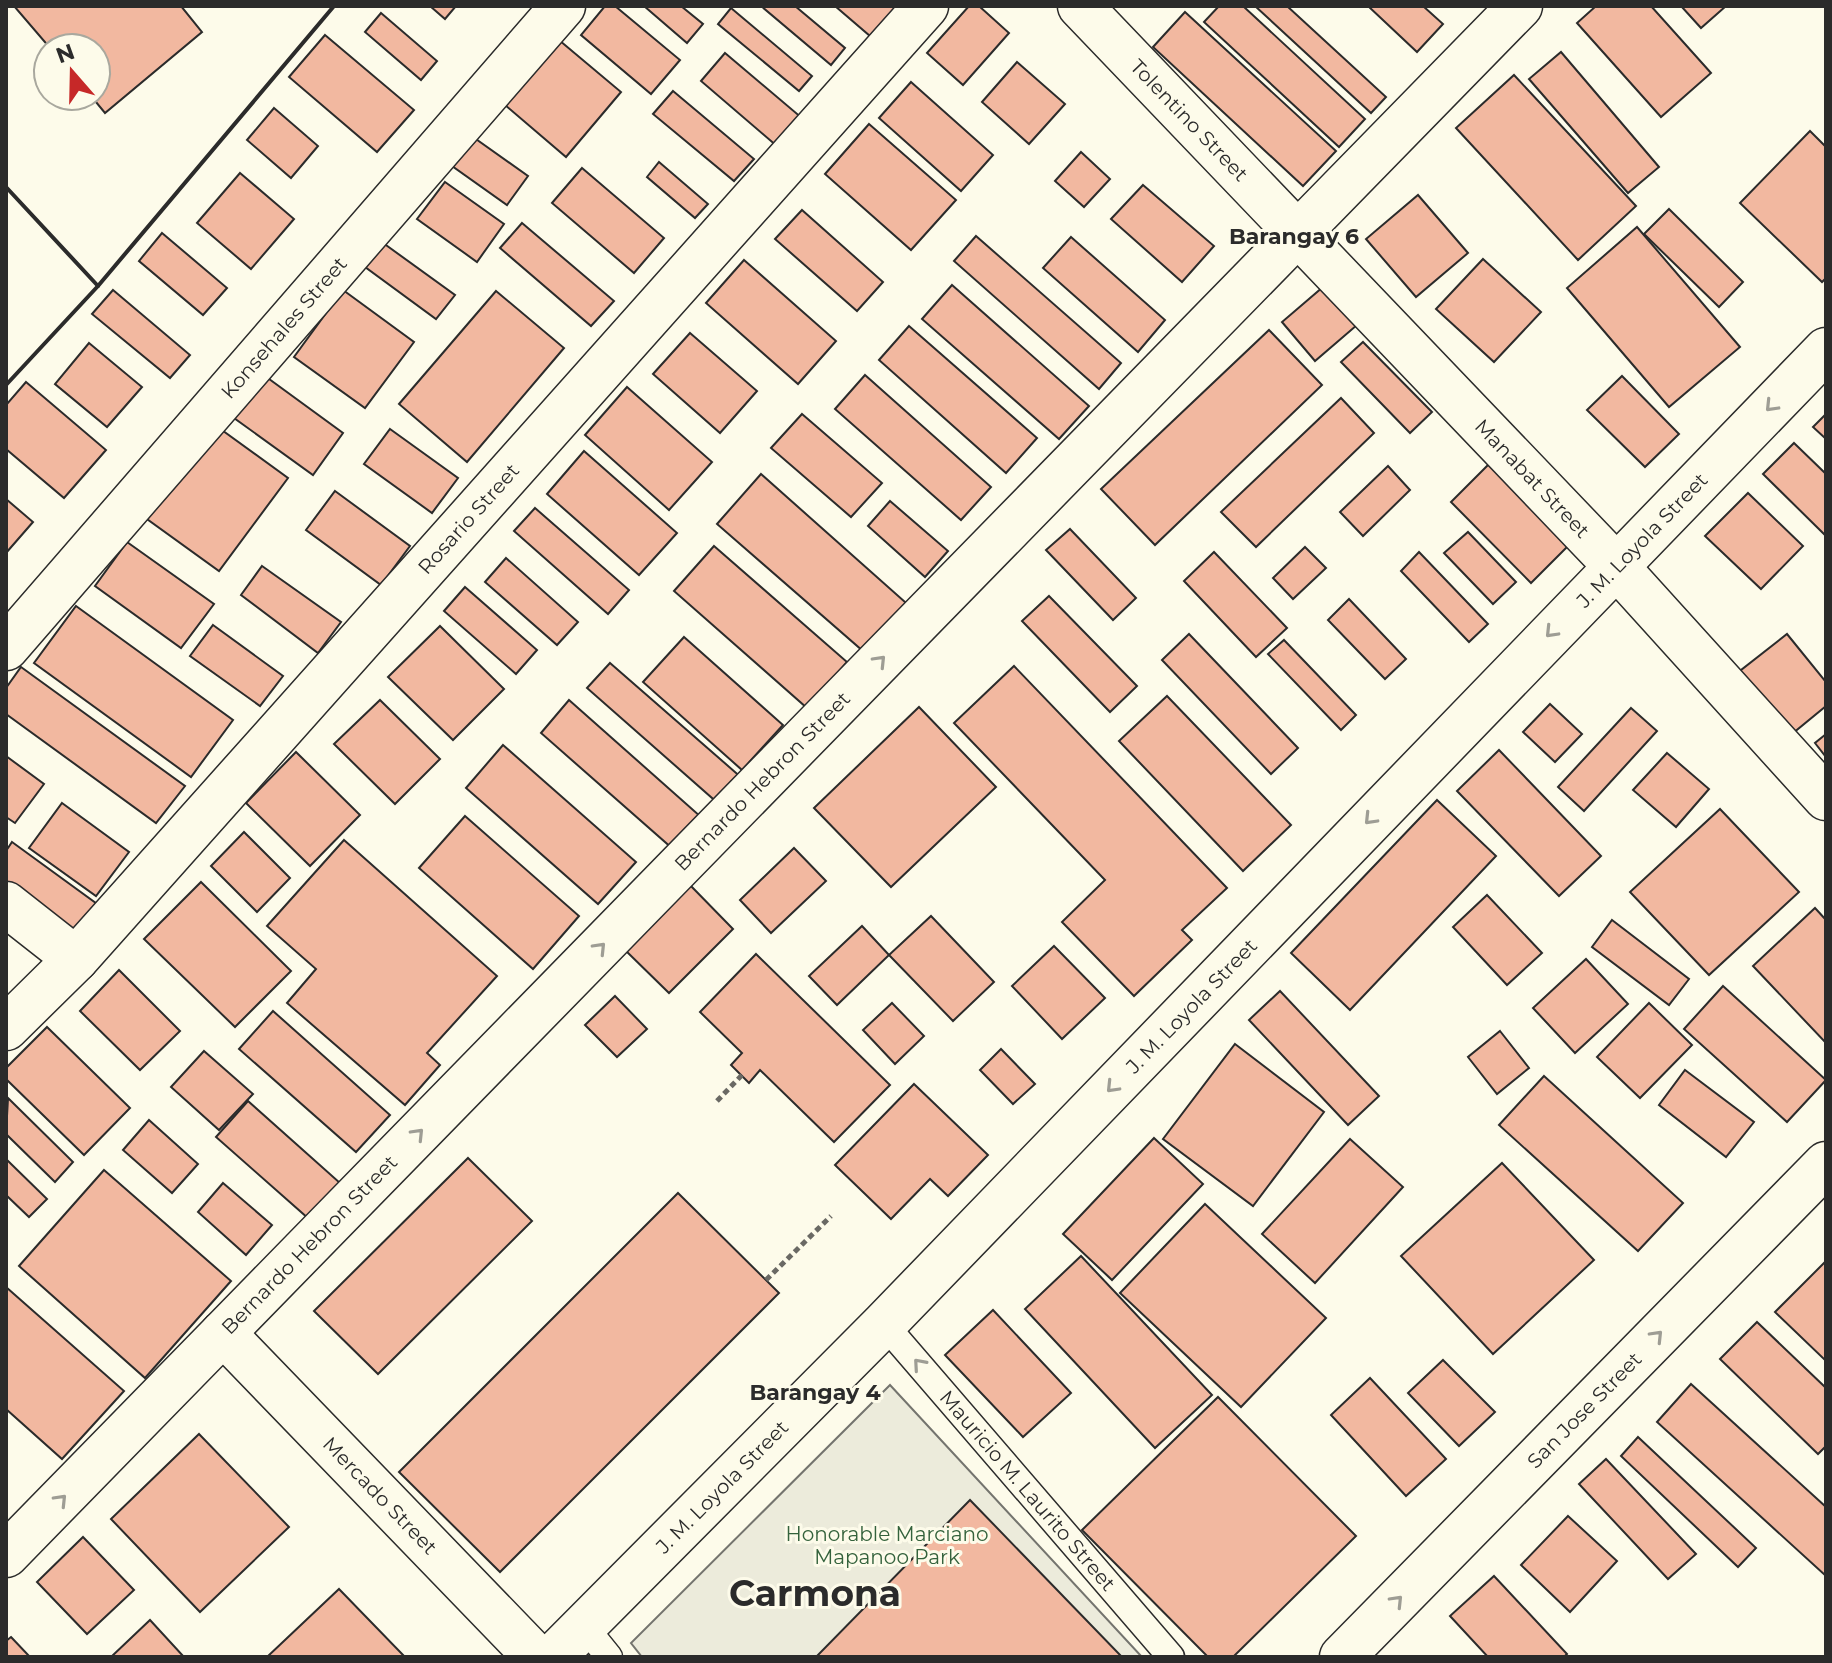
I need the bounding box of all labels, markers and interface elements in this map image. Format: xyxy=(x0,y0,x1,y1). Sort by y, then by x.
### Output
north arrow xyxy=(32,32,112,112)
text: N xyxy=(52,38,78,69)
street label: Tolentino Street xyxy=(1125,54,1253,186)
district label: Barangay 6 xyxy=(1229,223,1359,250)
street label: Konsehales Street xyxy=(216,252,352,404)
one-way arrow xyxy=(1766,397,1781,411)
street label: Manabat Street xyxy=(1470,414,1595,543)
street label: Rosario Street xyxy=(413,459,524,579)
street label: J. M. Loyola Street xyxy=(1571,468,1713,613)
one-way arrow xyxy=(1546,623,1560,637)
one-way arrow xyxy=(870,656,885,670)
street label: Bernardo Hebron Street xyxy=(669,687,855,876)
one-way arrow xyxy=(1365,810,1380,824)
street label: J. M. Loyola Street xyxy=(1120,934,1262,1079)
one-way arrow xyxy=(591,942,605,957)
one-way arrow xyxy=(1107,1078,1121,1092)
one-way arrow xyxy=(409,1128,423,1143)
street label: Bernardo Hebron Street xyxy=(217,1150,402,1339)
one-way arrow xyxy=(1648,1331,1662,1345)
street label: San Jose Street xyxy=(1522,1347,1647,1473)
one-way arrow xyxy=(914,1359,929,1374)
district label: Barangay 4 xyxy=(749,1379,881,1406)
street label: Mauricio M. Laurito Street xyxy=(935,1386,1121,1596)
street label: J. M. Loyola Street xyxy=(650,1415,793,1559)
street label: Mercado Street xyxy=(318,1432,442,1559)
one-way arrow xyxy=(51,1495,66,1509)
park label: Honorable Marciano Mapanoo Park xyxy=(785,1522,989,1569)
district label: Carmona xyxy=(729,1571,901,1615)
one-way arrow xyxy=(1387,1596,1402,1610)

